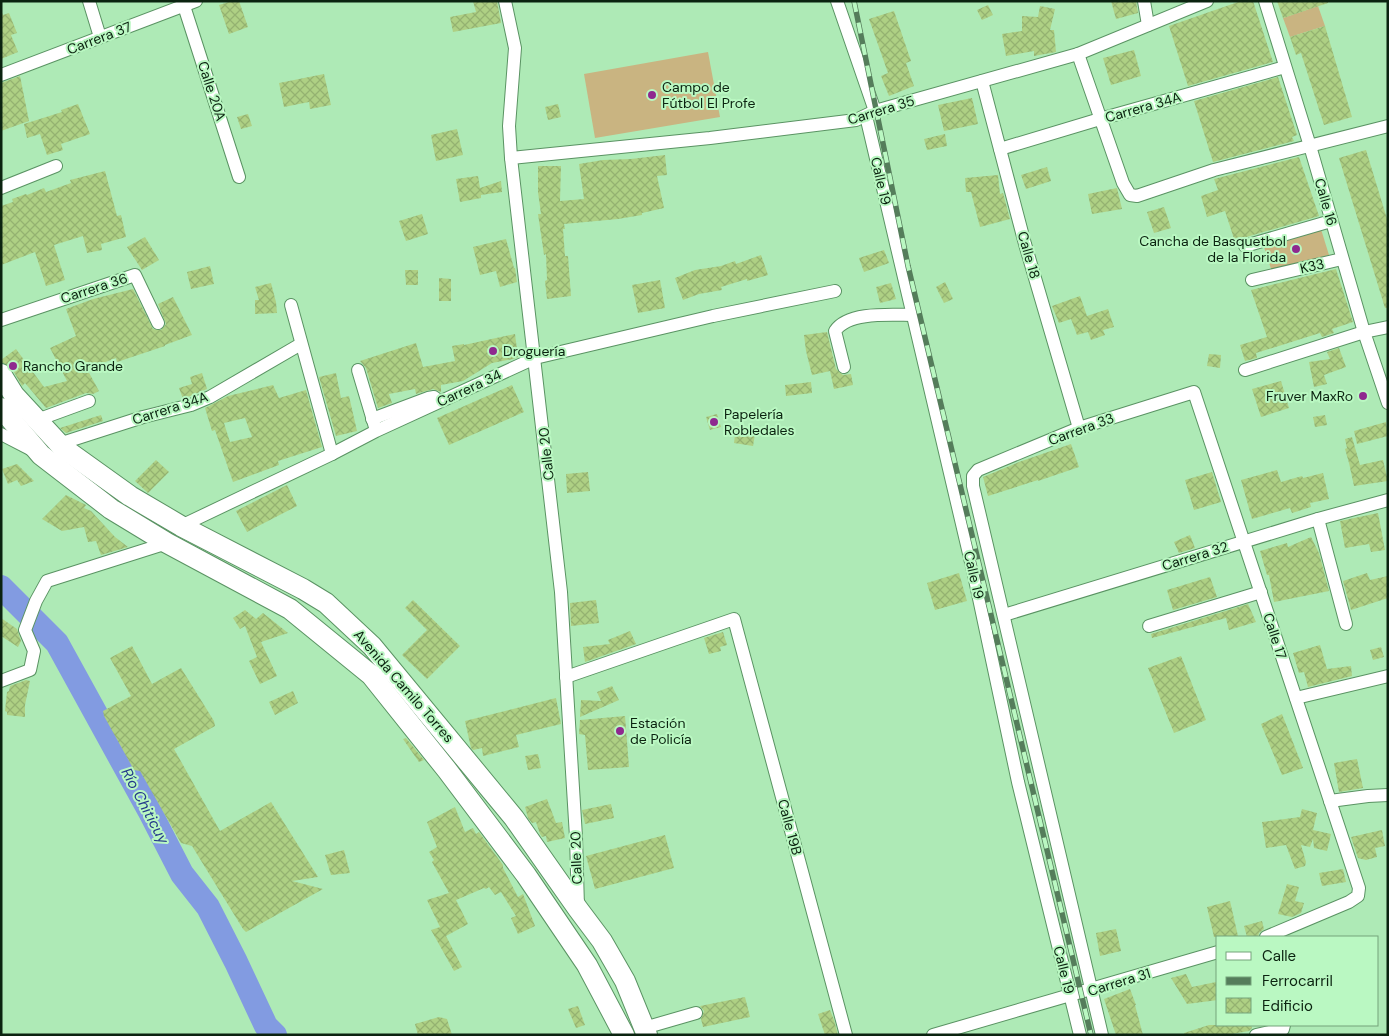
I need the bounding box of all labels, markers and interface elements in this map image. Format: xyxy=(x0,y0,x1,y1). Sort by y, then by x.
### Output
street label: Carrera 37 xyxy=(64,17,134,59)
street label: Calle 20A xyxy=(194,59,230,123)
place label: Campo de Fútbol El Profe xyxy=(662,78,755,112)
street label: Carrera 34A xyxy=(1103,88,1183,126)
marker: Campo de Fútbol El Profe xyxy=(646,89,658,101)
street label: Carrera 35 xyxy=(845,91,917,129)
street label: Calle 19 xyxy=(867,155,895,207)
street label: Calle 16 xyxy=(1311,176,1341,228)
street label: Calle 18 xyxy=(1014,229,1044,281)
place label: Cancha de Basquetbol de la Florida xyxy=(1139,232,1286,266)
marker: Cancha de Basquetbol de la Florida xyxy=(1290,243,1302,255)
street label: K33 xyxy=(1298,254,1326,278)
street label: Carrera 36 xyxy=(58,269,130,307)
place label: Droguería xyxy=(503,342,565,360)
marker: Droguería xyxy=(487,345,499,357)
place label: Rancho Grande xyxy=(23,357,123,375)
marker: Rancho Grande xyxy=(7,360,19,372)
street label: Carrera 34 xyxy=(434,365,505,411)
street label: Carrera 34A xyxy=(130,387,210,429)
place label: Fruver MaxRo xyxy=(1266,387,1353,405)
marker: Fruver MaxRo xyxy=(1357,390,1369,402)
place label: Papelería Robledales xyxy=(724,405,795,439)
street label: Carrera 33 xyxy=(1046,409,1116,449)
marker: Papelería Robledales xyxy=(708,416,720,428)
street label: Calle 20 xyxy=(534,427,558,481)
street label: Carrera 32 xyxy=(1160,537,1230,575)
street label: Calle 19 xyxy=(960,549,988,601)
street label: Calle 17 xyxy=(1259,611,1291,661)
street label: Avenida Camilo Torres xyxy=(350,626,458,746)
place label: Estación de Policía xyxy=(630,714,692,748)
marker: Estación de Policía xyxy=(614,725,626,737)
water label: Río Chiticuy xyxy=(117,764,174,848)
street label: Calle 19B xyxy=(774,797,806,857)
street label: Calle 20 xyxy=(566,831,586,885)
legend xyxy=(1216,936,1379,1026)
street label: Calle 19 xyxy=(1049,944,1079,996)
text: Calle xyxy=(1262,946,1296,966)
street label: Carrera 31 xyxy=(1085,964,1153,1000)
text: Ferrocarril xyxy=(1262,971,1333,991)
text: Edificio xyxy=(1262,996,1313,1016)

